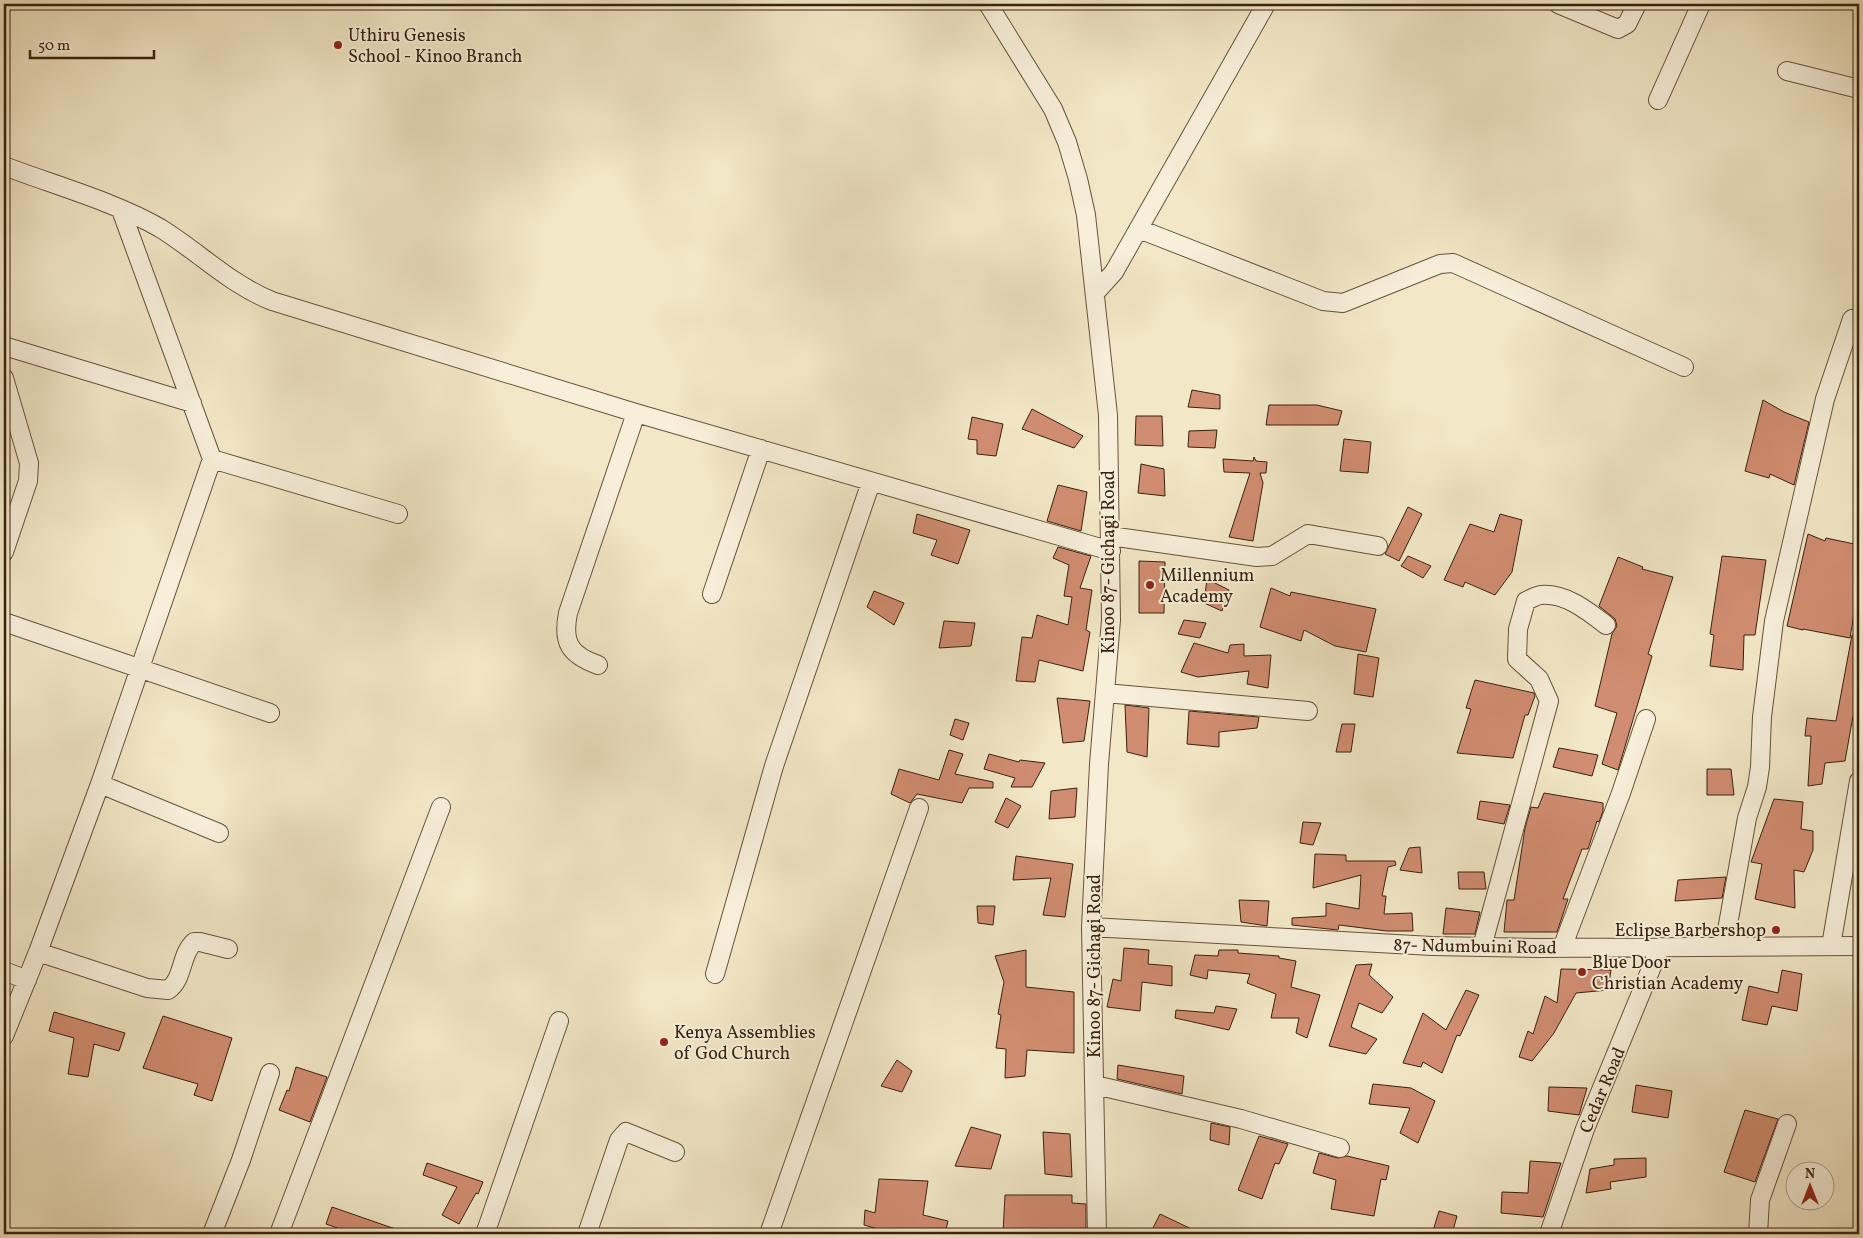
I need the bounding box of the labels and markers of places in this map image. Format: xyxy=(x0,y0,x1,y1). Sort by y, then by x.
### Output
place label: Uthiru Genesis School - Kinoo Branch xyxy=(348,24,523,70)
marker: Uthiru Genesis School - Kinoo Branch xyxy=(332,39,344,51)
place label: Millennium Academy xyxy=(1160,564,1255,610)
marker: Millennium Academy xyxy=(1144,579,1156,591)
place label: Eclipse Barbershop xyxy=(1615,919,1766,944)
marker: Eclipse Barbershop xyxy=(1770,924,1782,936)
place label: Blue Door Christian Academy xyxy=(1592,951,1743,997)
marker: Blue Door Christian Academy xyxy=(1576,966,1588,978)
place label: Kenya Assemblies of God Church xyxy=(674,1021,816,1067)
marker: Kenya Assemblies of God Church xyxy=(658,1036,670,1048)

